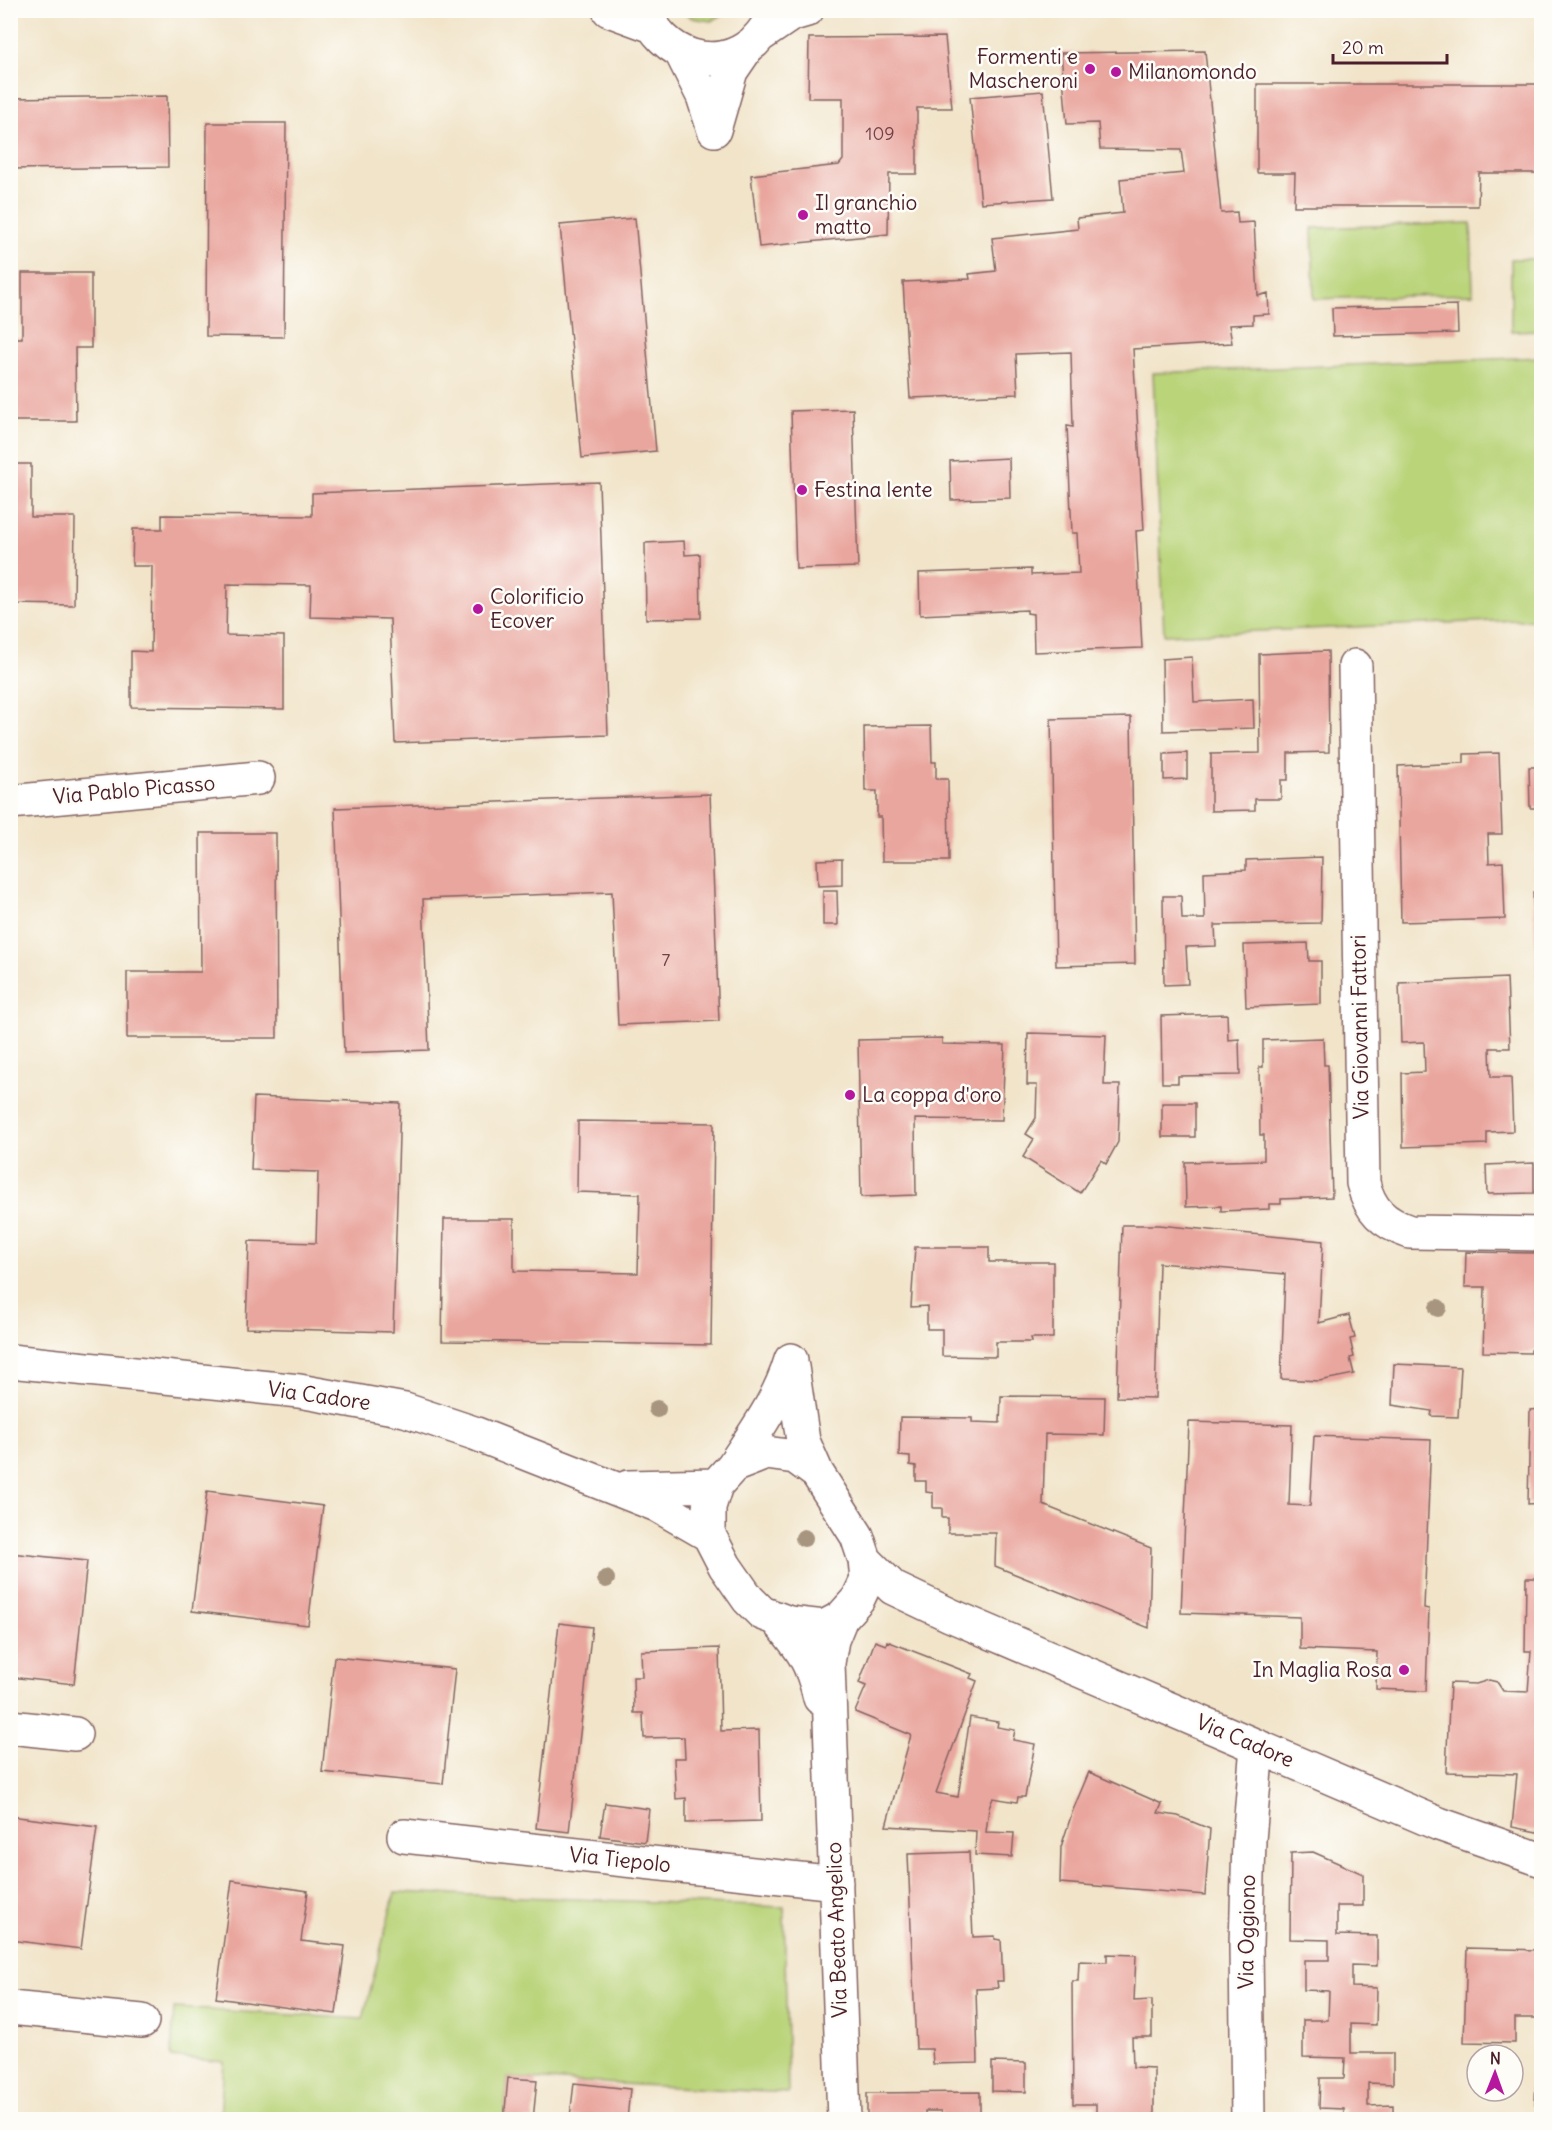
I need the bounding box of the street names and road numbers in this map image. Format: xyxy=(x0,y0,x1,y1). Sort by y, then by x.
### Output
street label: Via Pablo Picasso xyxy=(52,769,216,810)
street label: Via Giovanni Fattori xyxy=(1344,934,1375,1120)
street label: Via Cadore xyxy=(266,1375,372,1416)
street label: Via Cadore xyxy=(1192,1708,1298,1773)
street label: Via Tiepolo xyxy=(568,1841,672,1878)
street label: Via Beato Angelico xyxy=(820,1842,853,2019)
street label: Via Oggiono xyxy=(1232,1874,1261,1990)

